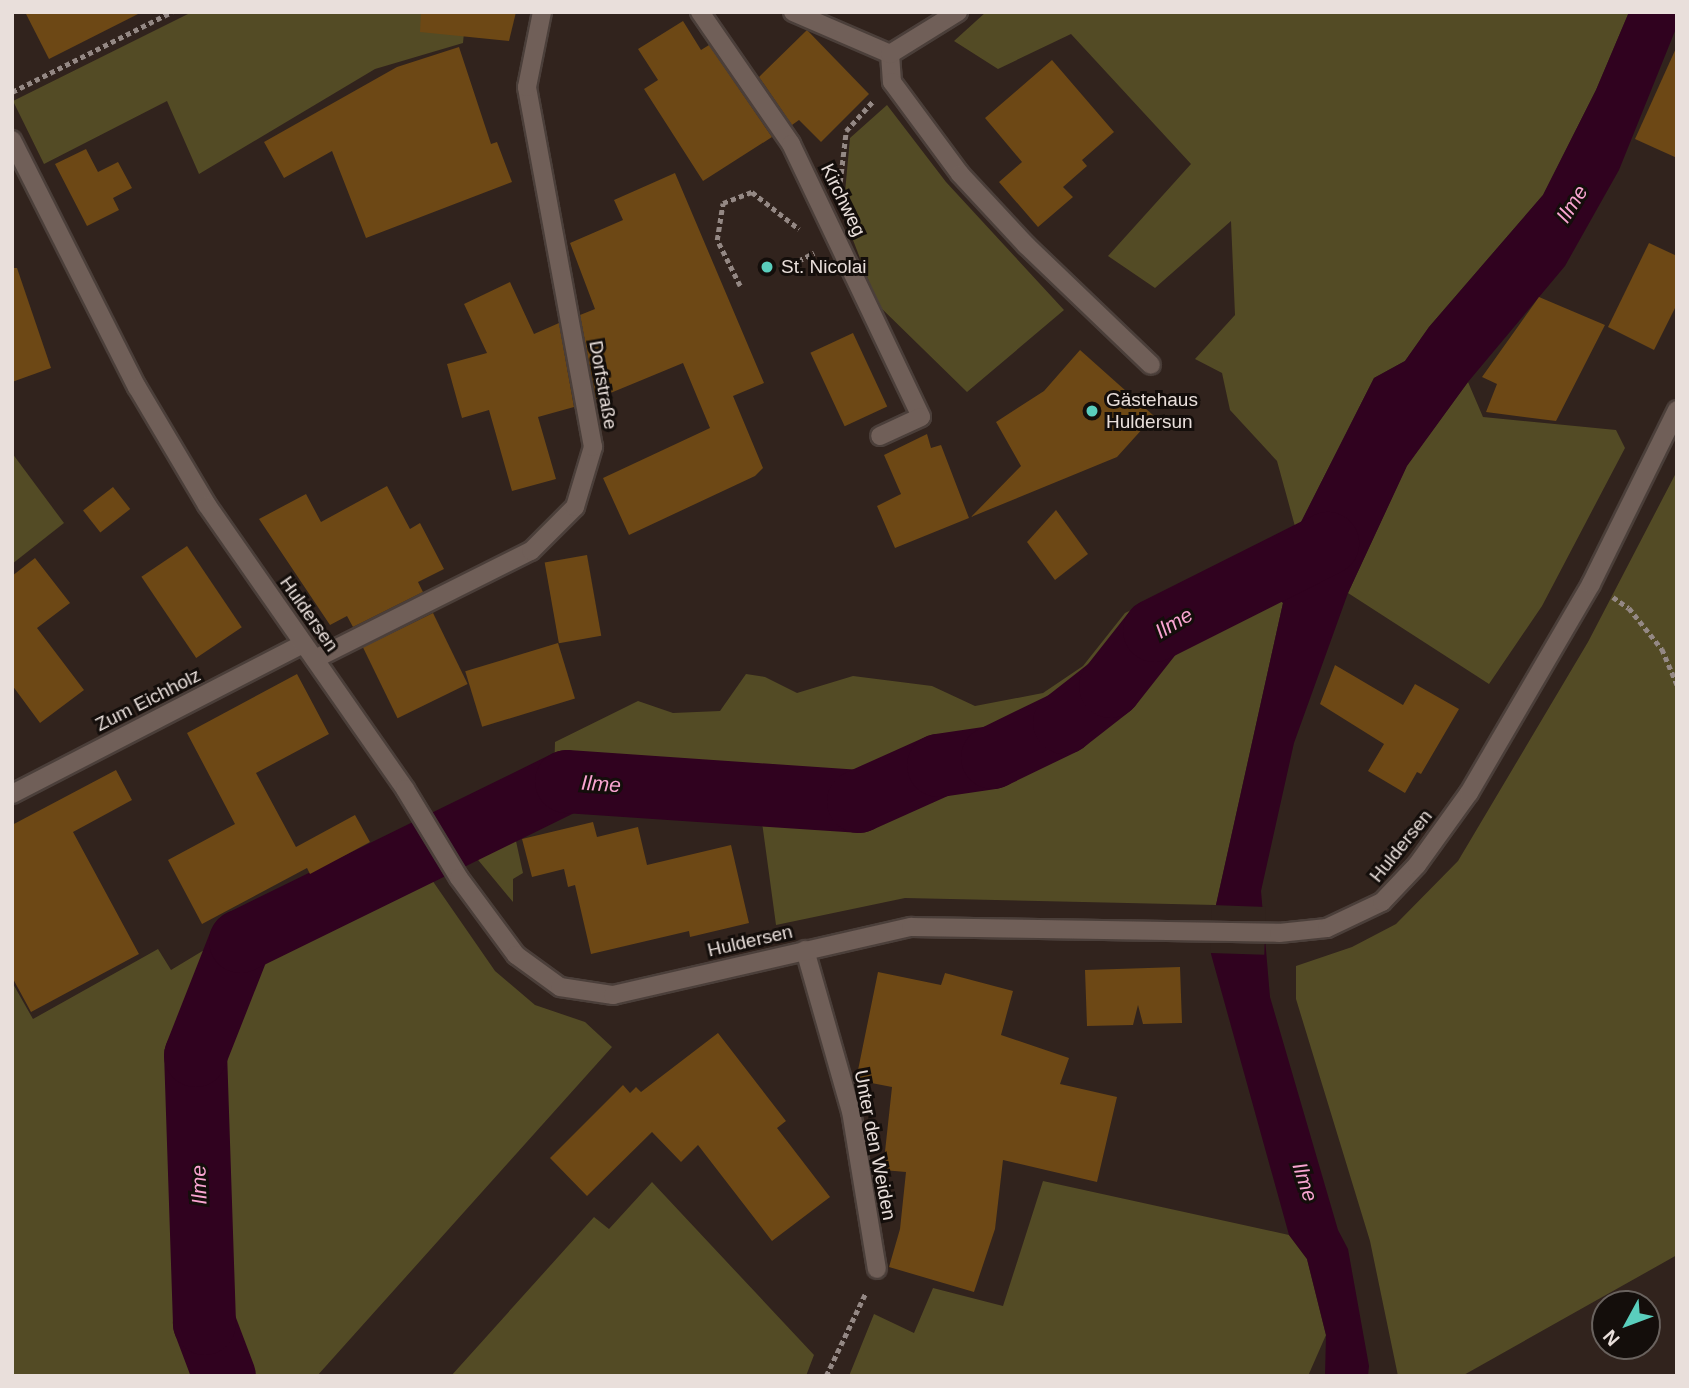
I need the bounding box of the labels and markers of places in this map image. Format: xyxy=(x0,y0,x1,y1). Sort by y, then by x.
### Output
place label: St. Nicolai xyxy=(781,256,867,278)
marker: St. Nicolai xyxy=(759,259,775,275)
place label: Gästehaus Huldersun xyxy=(1106,389,1198,433)
marker: Gästehaus Huldersun xyxy=(1084,403,1100,419)

